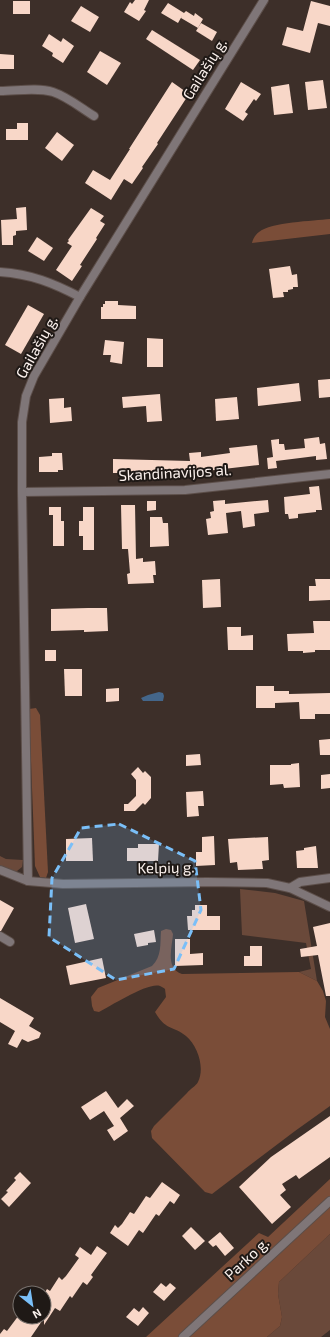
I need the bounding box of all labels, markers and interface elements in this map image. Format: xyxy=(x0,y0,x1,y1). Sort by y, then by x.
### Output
street label: Gailašių g. xyxy=(178,34,230,103)
street label: Gailašių g. xyxy=(12,312,61,381)
street label: Skandinavijos al. xyxy=(118,460,232,485)
street label: Kelpių g. xyxy=(137,858,195,876)
street label: Parko g. xyxy=(220,1233,272,1283)
north arrow xyxy=(12,1285,52,1325)
text: N xyxy=(31,1306,44,1322)

